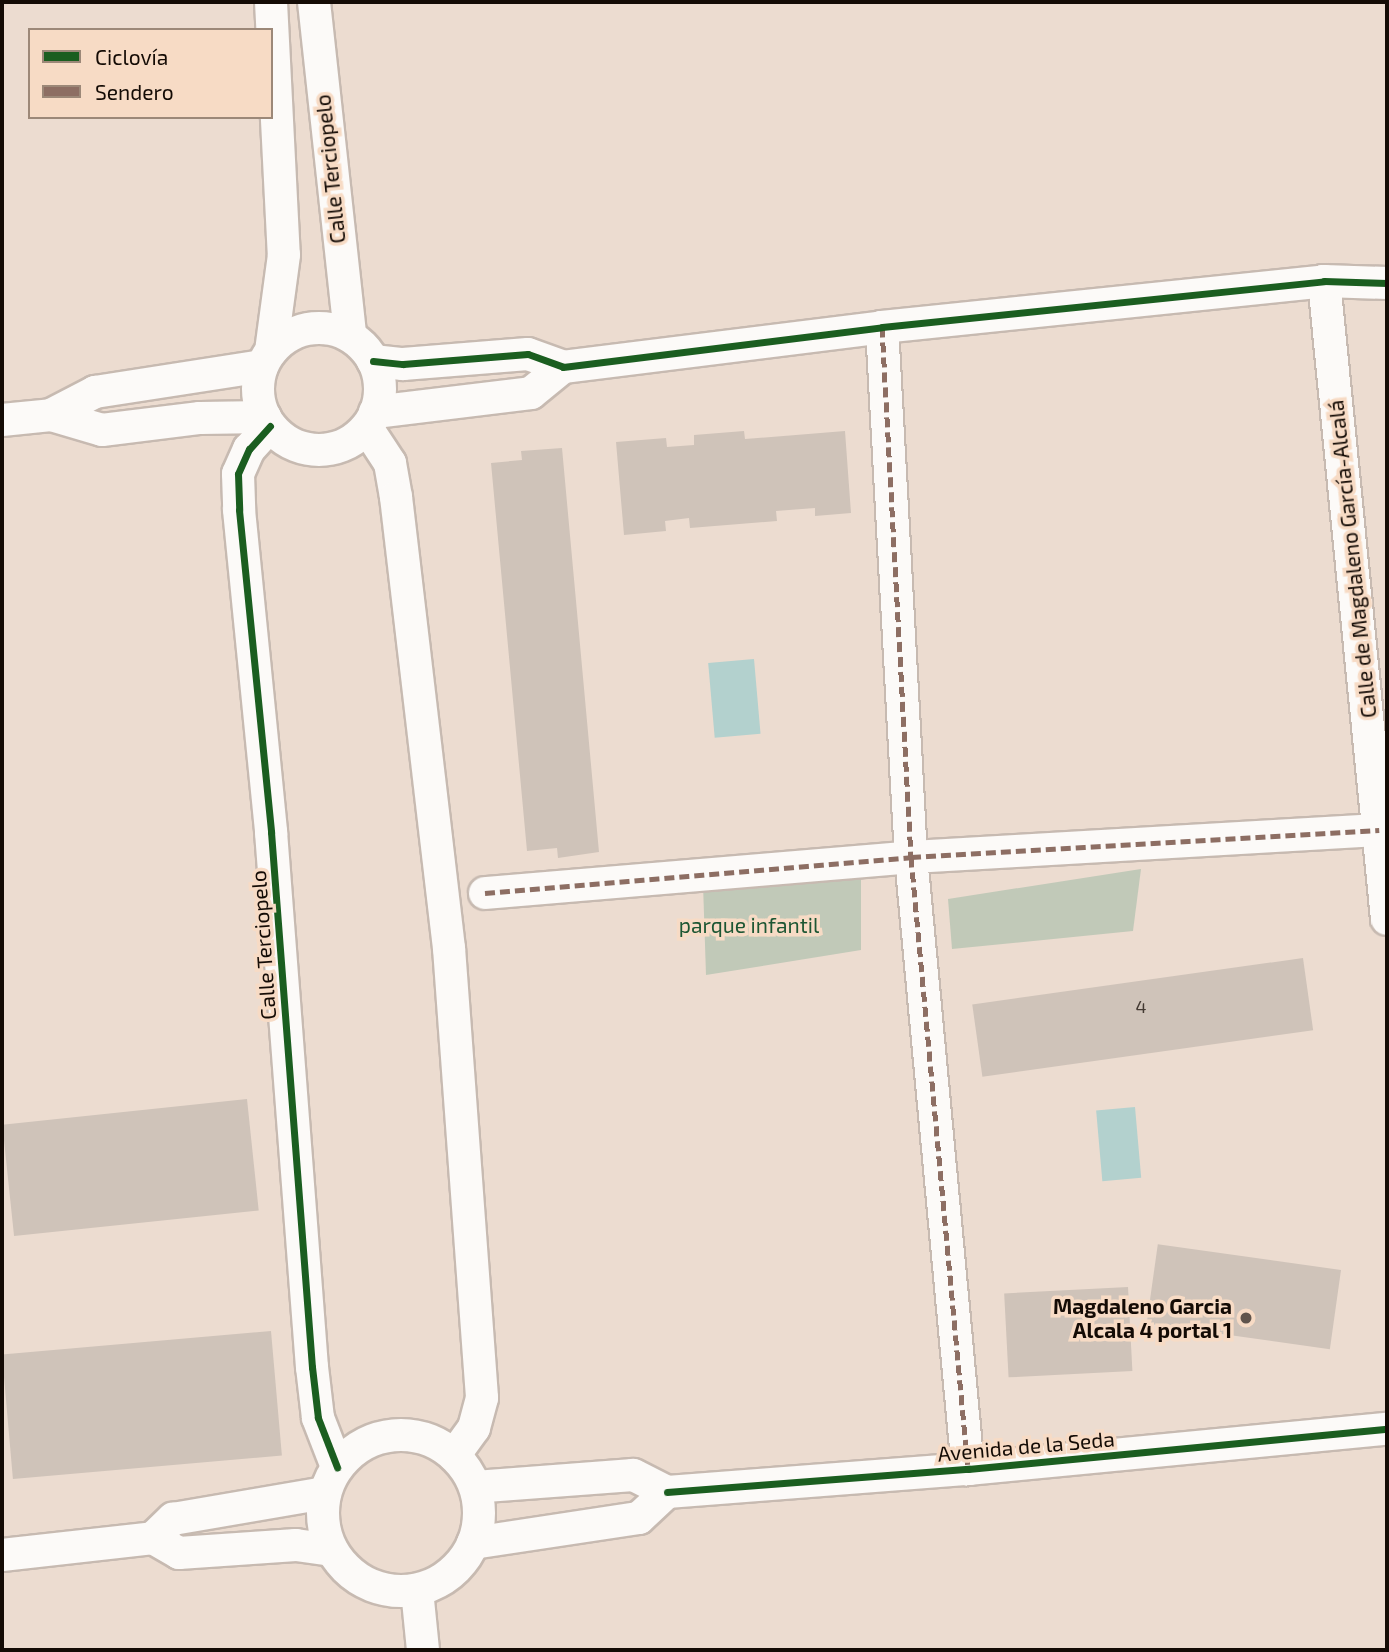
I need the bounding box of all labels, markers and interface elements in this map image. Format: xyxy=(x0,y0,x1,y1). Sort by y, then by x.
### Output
legend xyxy=(28,28,273,119)
text: Ciclovía xyxy=(95,44,168,69)
text: Sendero xyxy=(95,79,174,104)
street label: Calle Terciopelo xyxy=(310,93,350,245)
street label: Calle de Magdaleno García-Alcalá xyxy=(1323,399,1381,719)
street label: Calle Terciopelo xyxy=(245,869,281,1021)
park label: parque infantil xyxy=(679,912,819,938)
house number: 4 xyxy=(1135,995,1147,1017)
place label: Magdaleno Garcia Alcala 4 portal 1 xyxy=(1053,1293,1232,1343)
marker: Magdaleno Garcia Alcala 4 portal 1 xyxy=(1238,1310,1254,1326)
street label: Avenida de la Seda xyxy=(936,1426,1116,1466)

